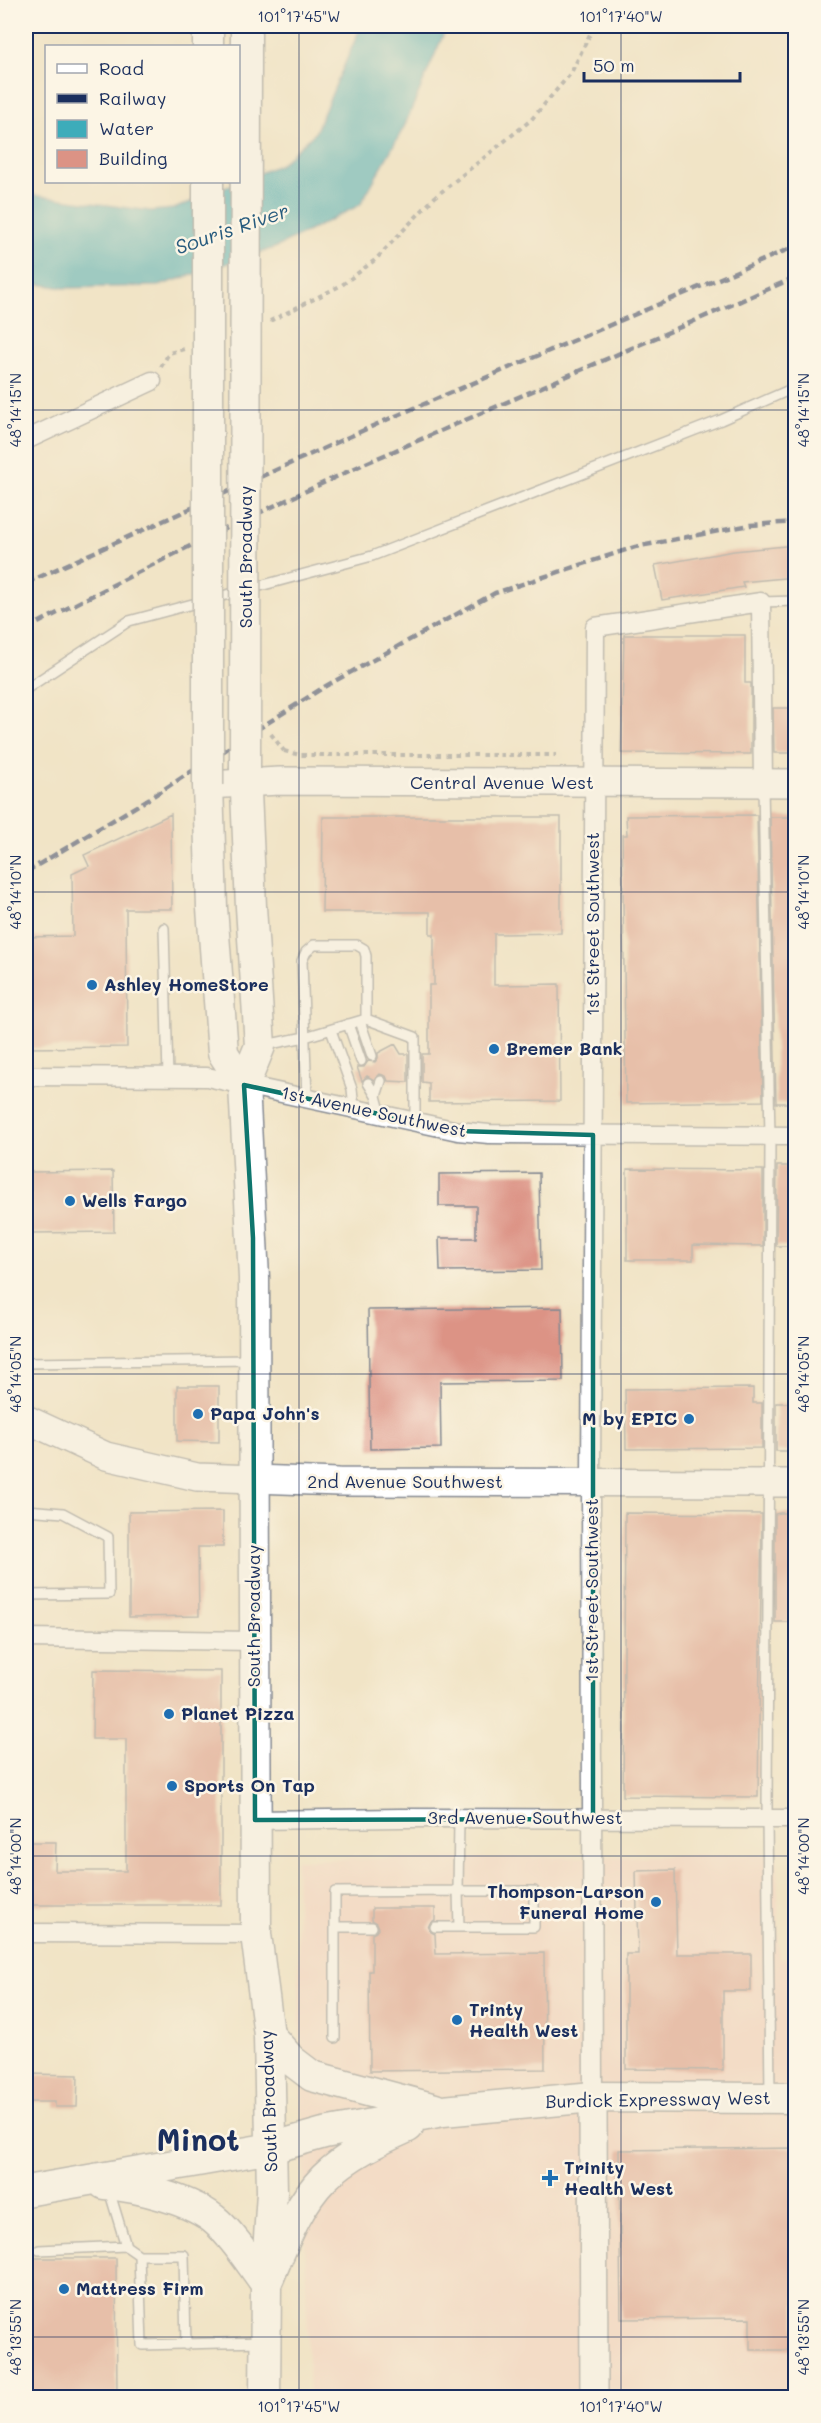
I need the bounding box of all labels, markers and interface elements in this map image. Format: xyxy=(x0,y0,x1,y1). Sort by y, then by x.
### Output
text: 101°17'45"W xyxy=(258,6,340,26)
text: 101°17'40"W xyxy=(579,6,663,26)
legend xyxy=(45,45,240,183)
scale bar xyxy=(584,45,740,83)
text: 50 m xyxy=(593,53,635,77)
text: Road xyxy=(99,56,144,80)
text: Railway xyxy=(99,86,166,110)
text: Water xyxy=(99,116,154,140)
text: Building xyxy=(99,146,167,170)
water label: Souris River xyxy=(172,197,292,260)
text: 48°14'15"N xyxy=(5,373,25,447)
text: 48°14'15"N xyxy=(793,373,813,447)
street label: South Broadway xyxy=(233,486,257,628)
street label: Central Avenue West xyxy=(410,770,594,794)
street label: 1st Street Southwest xyxy=(580,832,604,1016)
text: 48°14'10"N xyxy=(5,855,25,929)
text: 48°14'10"N xyxy=(793,855,813,929)
place label: Ashley HomeStore xyxy=(104,972,269,996)
marker: Ashley HomeStore xyxy=(85,978,99,992)
place label: Bremer Bank xyxy=(506,1036,622,1060)
marker: Bremer Bank xyxy=(487,1042,501,1056)
street label: 1st Avenue Southwest xyxy=(279,1080,469,1142)
place label: Wells Fargo xyxy=(82,1188,187,1212)
marker: Wells Fargo xyxy=(63,1194,77,1208)
text: 48°14'05"N xyxy=(5,1336,25,1412)
text: 48°14'05"N xyxy=(793,1336,813,1412)
place label: Papa John's xyxy=(210,1401,320,1425)
place label: M by EPIC xyxy=(582,1406,677,1430)
marker: Papa John's xyxy=(191,1407,205,1421)
marker: M by EPIC xyxy=(682,1412,696,1426)
street label: 2nd Avenue Southwest xyxy=(307,1469,503,1493)
street label: 1st Street Southwest xyxy=(579,1498,603,1682)
street label: South Broadway xyxy=(241,1545,265,1687)
place label: Planet Pizza xyxy=(181,1701,295,1725)
marker: Planet Pizza xyxy=(162,1707,176,1721)
place label: Sports On Tap xyxy=(184,1773,315,1797)
marker: Sports On Tap xyxy=(165,1779,179,1793)
street label: 3rd Avenue Southwest xyxy=(427,1805,623,1829)
text: 48°14'00"N xyxy=(5,1817,25,1895)
text: 48°14'00"N xyxy=(793,1817,813,1895)
place label: Thompson-Larson Funeral Home xyxy=(487,1879,644,1924)
marker: Thompson-Larson Funeral Home xyxy=(649,1895,663,1909)
place label: Trinty Health West xyxy=(469,1997,578,2042)
marker: Trinty Health West xyxy=(450,2013,464,2027)
street label: South Broadway xyxy=(254,2029,282,2173)
street label: Burdick Expressway West xyxy=(545,2085,771,2113)
district label: Minot xyxy=(156,2119,240,2159)
place label: Trinity Health West xyxy=(564,2155,673,2200)
marker: Trinity Health West xyxy=(541,2169,559,2187)
place label: Mattress Firm xyxy=(76,2276,204,2300)
marker: Mattress Firm xyxy=(57,2282,71,2296)
text: 48°13'55"N xyxy=(5,2299,25,2375)
text: 48°13'55"N xyxy=(793,2299,813,2375)
text: 101°17'45"W xyxy=(258,2396,340,2416)
text: 101°17'40"W xyxy=(579,2396,663,2416)

